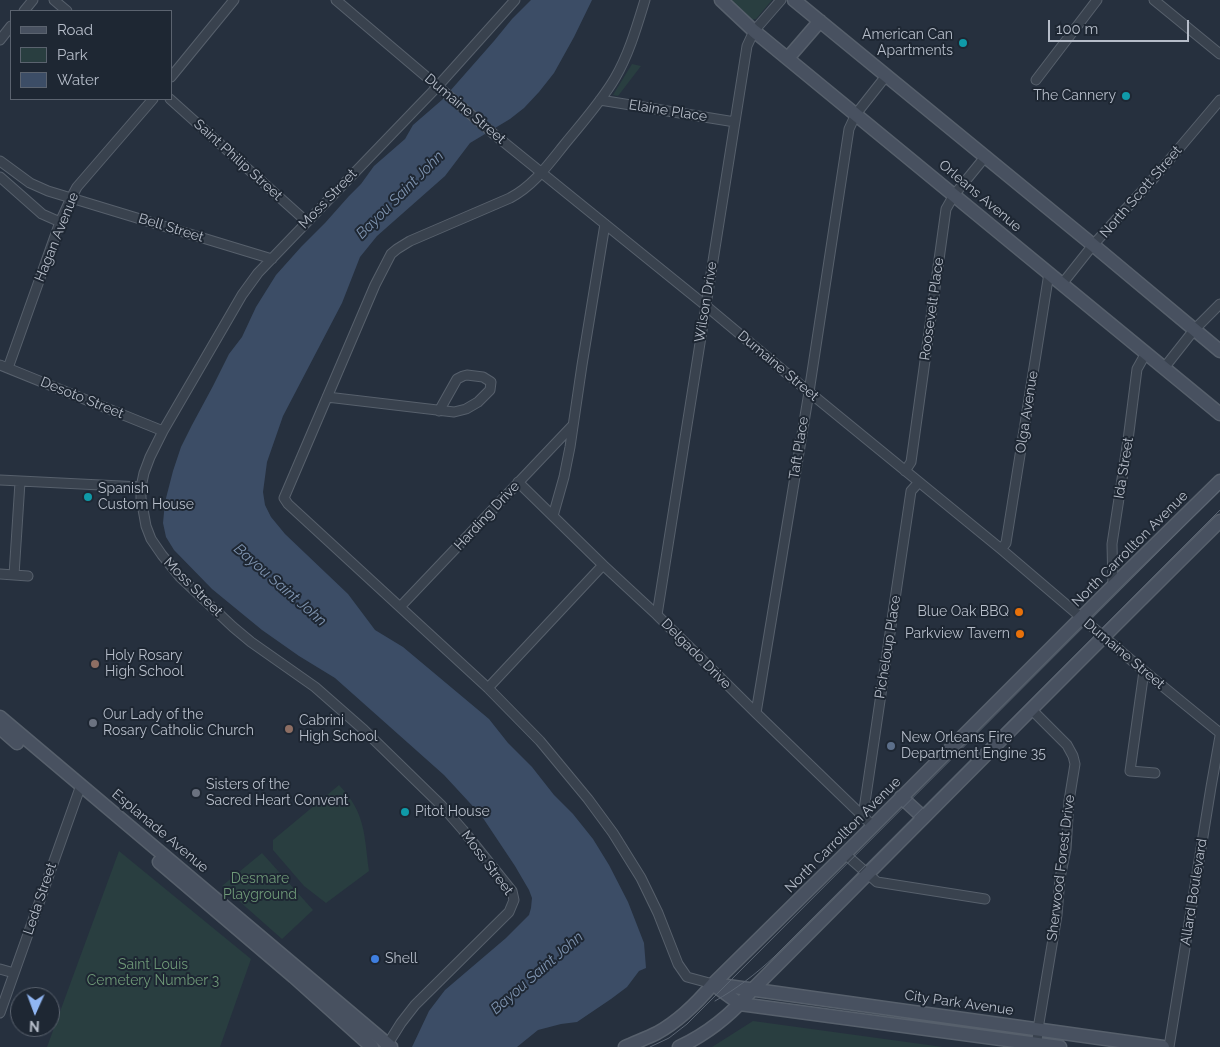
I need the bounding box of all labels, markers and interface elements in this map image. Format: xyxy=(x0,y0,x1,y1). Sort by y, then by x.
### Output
legend xyxy=(10,10,172,100)
scale bar xyxy=(1050,10,1191,42)
text: 100 m xyxy=(1056,20,1098,38)
text: Road xyxy=(57,21,93,39)
place label: American Can Apartments xyxy=(862,27,953,59)
marker: American Can Apartments xyxy=(957,37,969,49)
text: Park xyxy=(57,46,88,64)
street label: Dumaine Street xyxy=(421,70,509,148)
text: Water xyxy=(57,71,99,89)
place label: The Cannery xyxy=(1033,88,1116,104)
marker: The Cannery xyxy=(1120,90,1132,102)
street label: Elaine Place xyxy=(628,97,708,125)
street label: Saint Philip Street xyxy=(190,116,286,204)
street label: North Scott Street xyxy=(1096,143,1186,241)
water label: Bayou Saint John xyxy=(352,147,448,243)
street label: Orleans Avenue xyxy=(935,157,1025,235)
street label: Moss Street xyxy=(295,166,361,232)
street label: Hagan Avenue xyxy=(31,190,83,284)
street label: Bell Street xyxy=(136,210,206,246)
street label: Roosevelt Place xyxy=(916,256,948,362)
street label: Wilson Drive xyxy=(691,260,721,344)
street label: Dumaine Street xyxy=(734,327,822,405)
street label: Olga Avenue xyxy=(1012,370,1042,454)
street label: Desoto Street xyxy=(38,374,126,422)
street label: Taft Place xyxy=(786,415,812,481)
street label: Ida Street xyxy=(1111,436,1137,500)
street label: Harding Drive xyxy=(451,478,523,554)
place label: Spanish Custom House xyxy=(98,481,194,514)
street label: North Carrollton Avenue xyxy=(1069,488,1191,610)
marker: Spanish Custom House xyxy=(82,491,94,503)
water label: Bayou Saint John xyxy=(230,540,330,630)
street label: Moss Street xyxy=(160,554,226,620)
street label: Picheloup Place xyxy=(872,594,904,700)
place label: Blue Oak BBQ xyxy=(918,604,1009,620)
marker: Blue Oak BBQ xyxy=(1013,606,1025,618)
street label: Delgado Drive xyxy=(657,615,735,693)
street label: Dumaine Street xyxy=(1080,615,1168,693)
place label: Parkview Tavern xyxy=(905,626,1010,642)
marker: Parkview Tavern xyxy=(1014,628,1026,640)
place label: Holy Rosary High School xyxy=(105,648,184,680)
marker: Holy Rosary High School xyxy=(89,658,101,670)
place label: Our Lady of the Rosary Catholic Church xyxy=(103,707,254,740)
place label: Cabrini High School xyxy=(299,713,378,746)
marker: Our Lady of the Rosary Catholic Church xyxy=(87,717,99,729)
marker: Cabrini High School xyxy=(283,723,295,735)
place label: New Orleans Fire Department Engine 35 xyxy=(901,730,1046,762)
marker: New Orleans Fire Department Engine 35 xyxy=(885,740,897,752)
street label: North Carrollton Avenue xyxy=(782,774,904,896)
place label: Sisters of the Sacred Heart Convent xyxy=(206,777,348,810)
street label: Esplanade Avenue xyxy=(108,786,212,876)
marker: Sisters of the Sacred Heart Convent xyxy=(190,787,202,799)
street label: Sherwood Forest Drive xyxy=(1044,794,1078,942)
place label: Pitot House xyxy=(415,804,490,820)
marker: Pitot House xyxy=(399,806,411,818)
street label: Moss Street xyxy=(457,827,517,899)
street label: Allard Boulevard xyxy=(1177,837,1211,947)
street label: Leda Street xyxy=(20,861,60,937)
park label: Desmare Playground xyxy=(223,871,297,904)
water label: Bayou Saint John xyxy=(487,928,587,1018)
place label: Shell xyxy=(385,951,417,967)
marker: Shell xyxy=(369,953,381,965)
park label: Saint Louis Cemetery Number 3 xyxy=(87,957,219,990)
north arrow xyxy=(10,987,60,1037)
street label: City Park Avenue xyxy=(903,987,1015,1019)
text: N xyxy=(29,1018,40,1034)

